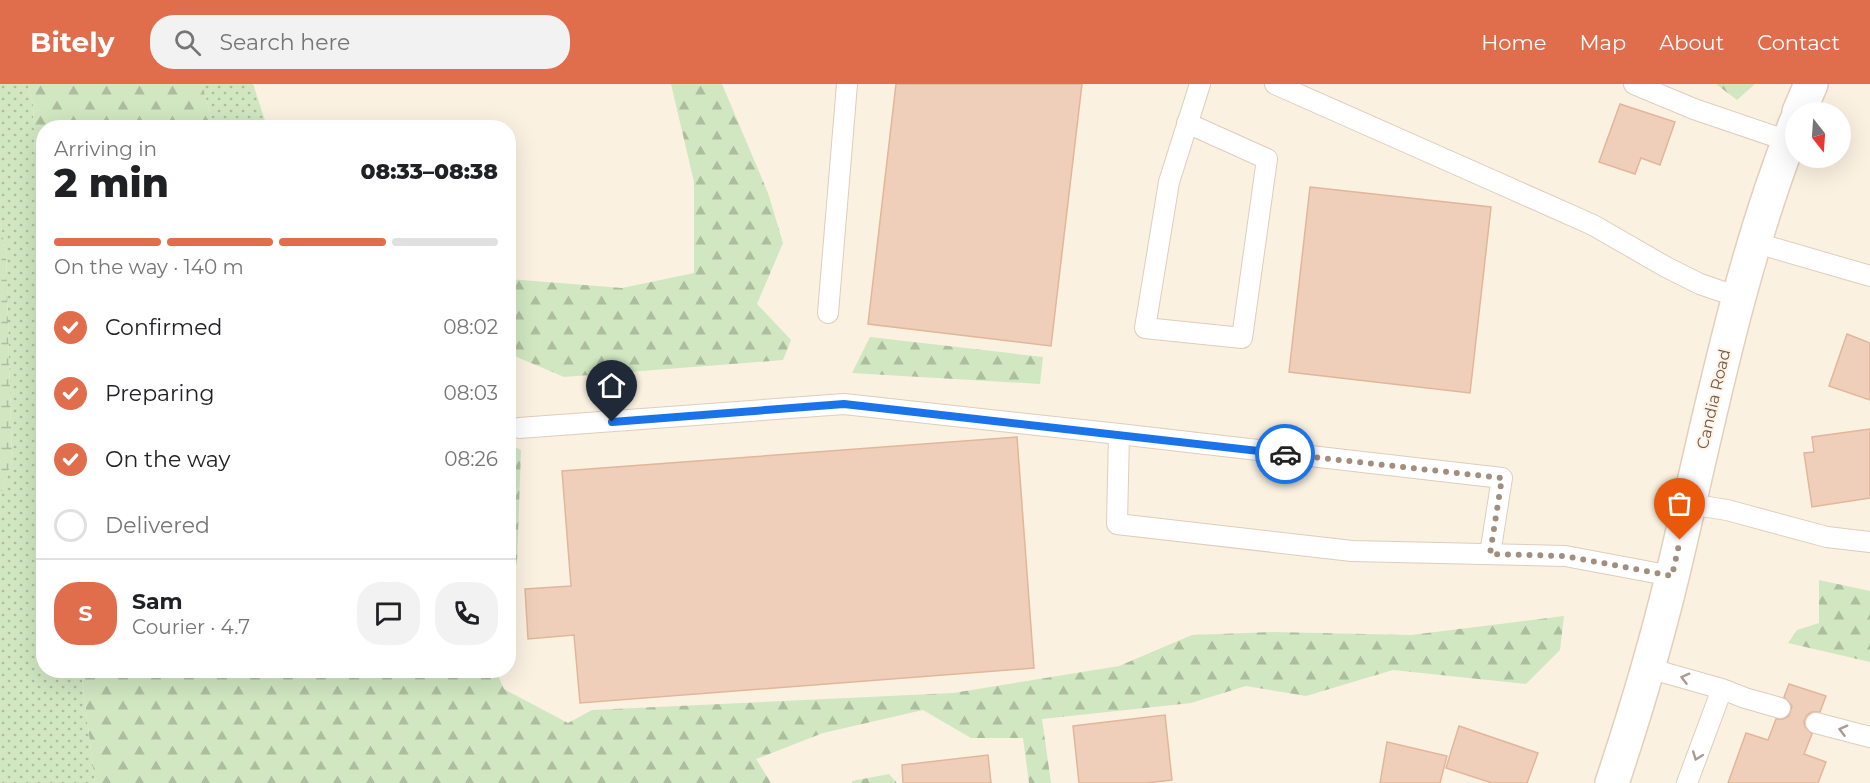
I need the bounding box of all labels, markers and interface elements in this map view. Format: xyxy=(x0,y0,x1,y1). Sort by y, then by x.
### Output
search box xyxy=(150,15,570,69)
text: Bitely xyxy=(30,25,114,59)
icon: search xyxy=(171,26,204,59)
text: Search here xyxy=(219,29,350,56)
text: Home xyxy=(1481,30,1546,55)
text: Map xyxy=(1579,30,1626,55)
text: About xyxy=(1659,30,1724,55)
text: Contact xyxy=(1757,30,1840,55)
north arrow xyxy=(1785,102,1851,168)
map controls xyxy=(1785,102,1851,168)
text: Arriving in xyxy=(54,137,157,161)
text: 08:33–08:38 xyxy=(361,158,498,185)
text: 2 min xyxy=(54,159,169,207)
text: On the way · 140 m xyxy=(54,255,244,279)
icon: check xyxy=(54,311,87,344)
text: Confirmed xyxy=(105,314,222,341)
text: 08:02 xyxy=(443,315,498,339)
street label: Candia Road xyxy=(1693,347,1734,451)
pin xyxy=(586,360,637,422)
icon: home xyxy=(595,369,628,402)
icon: check xyxy=(54,377,87,410)
text: Preparing xyxy=(105,380,214,407)
text: 08:03 xyxy=(443,381,498,405)
courier xyxy=(1255,424,1315,484)
icon: car xyxy=(1269,438,1302,471)
icon: check xyxy=(54,443,87,476)
text: On the way xyxy=(105,446,230,473)
text: 08:26 xyxy=(444,447,498,471)
pin xyxy=(1654,478,1705,540)
icon: bag xyxy=(1663,487,1696,520)
text: Delivered xyxy=(105,512,210,539)
button: chat xyxy=(357,582,420,645)
button: phone xyxy=(435,582,498,645)
text: Sam xyxy=(132,588,183,615)
text: S xyxy=(78,600,93,627)
text: Courier · 4.7 xyxy=(132,615,250,639)
one-way arrow xyxy=(1680,673,1690,686)
one-way arrow xyxy=(1838,725,1849,737)
one-way arrow xyxy=(1692,749,1704,760)

